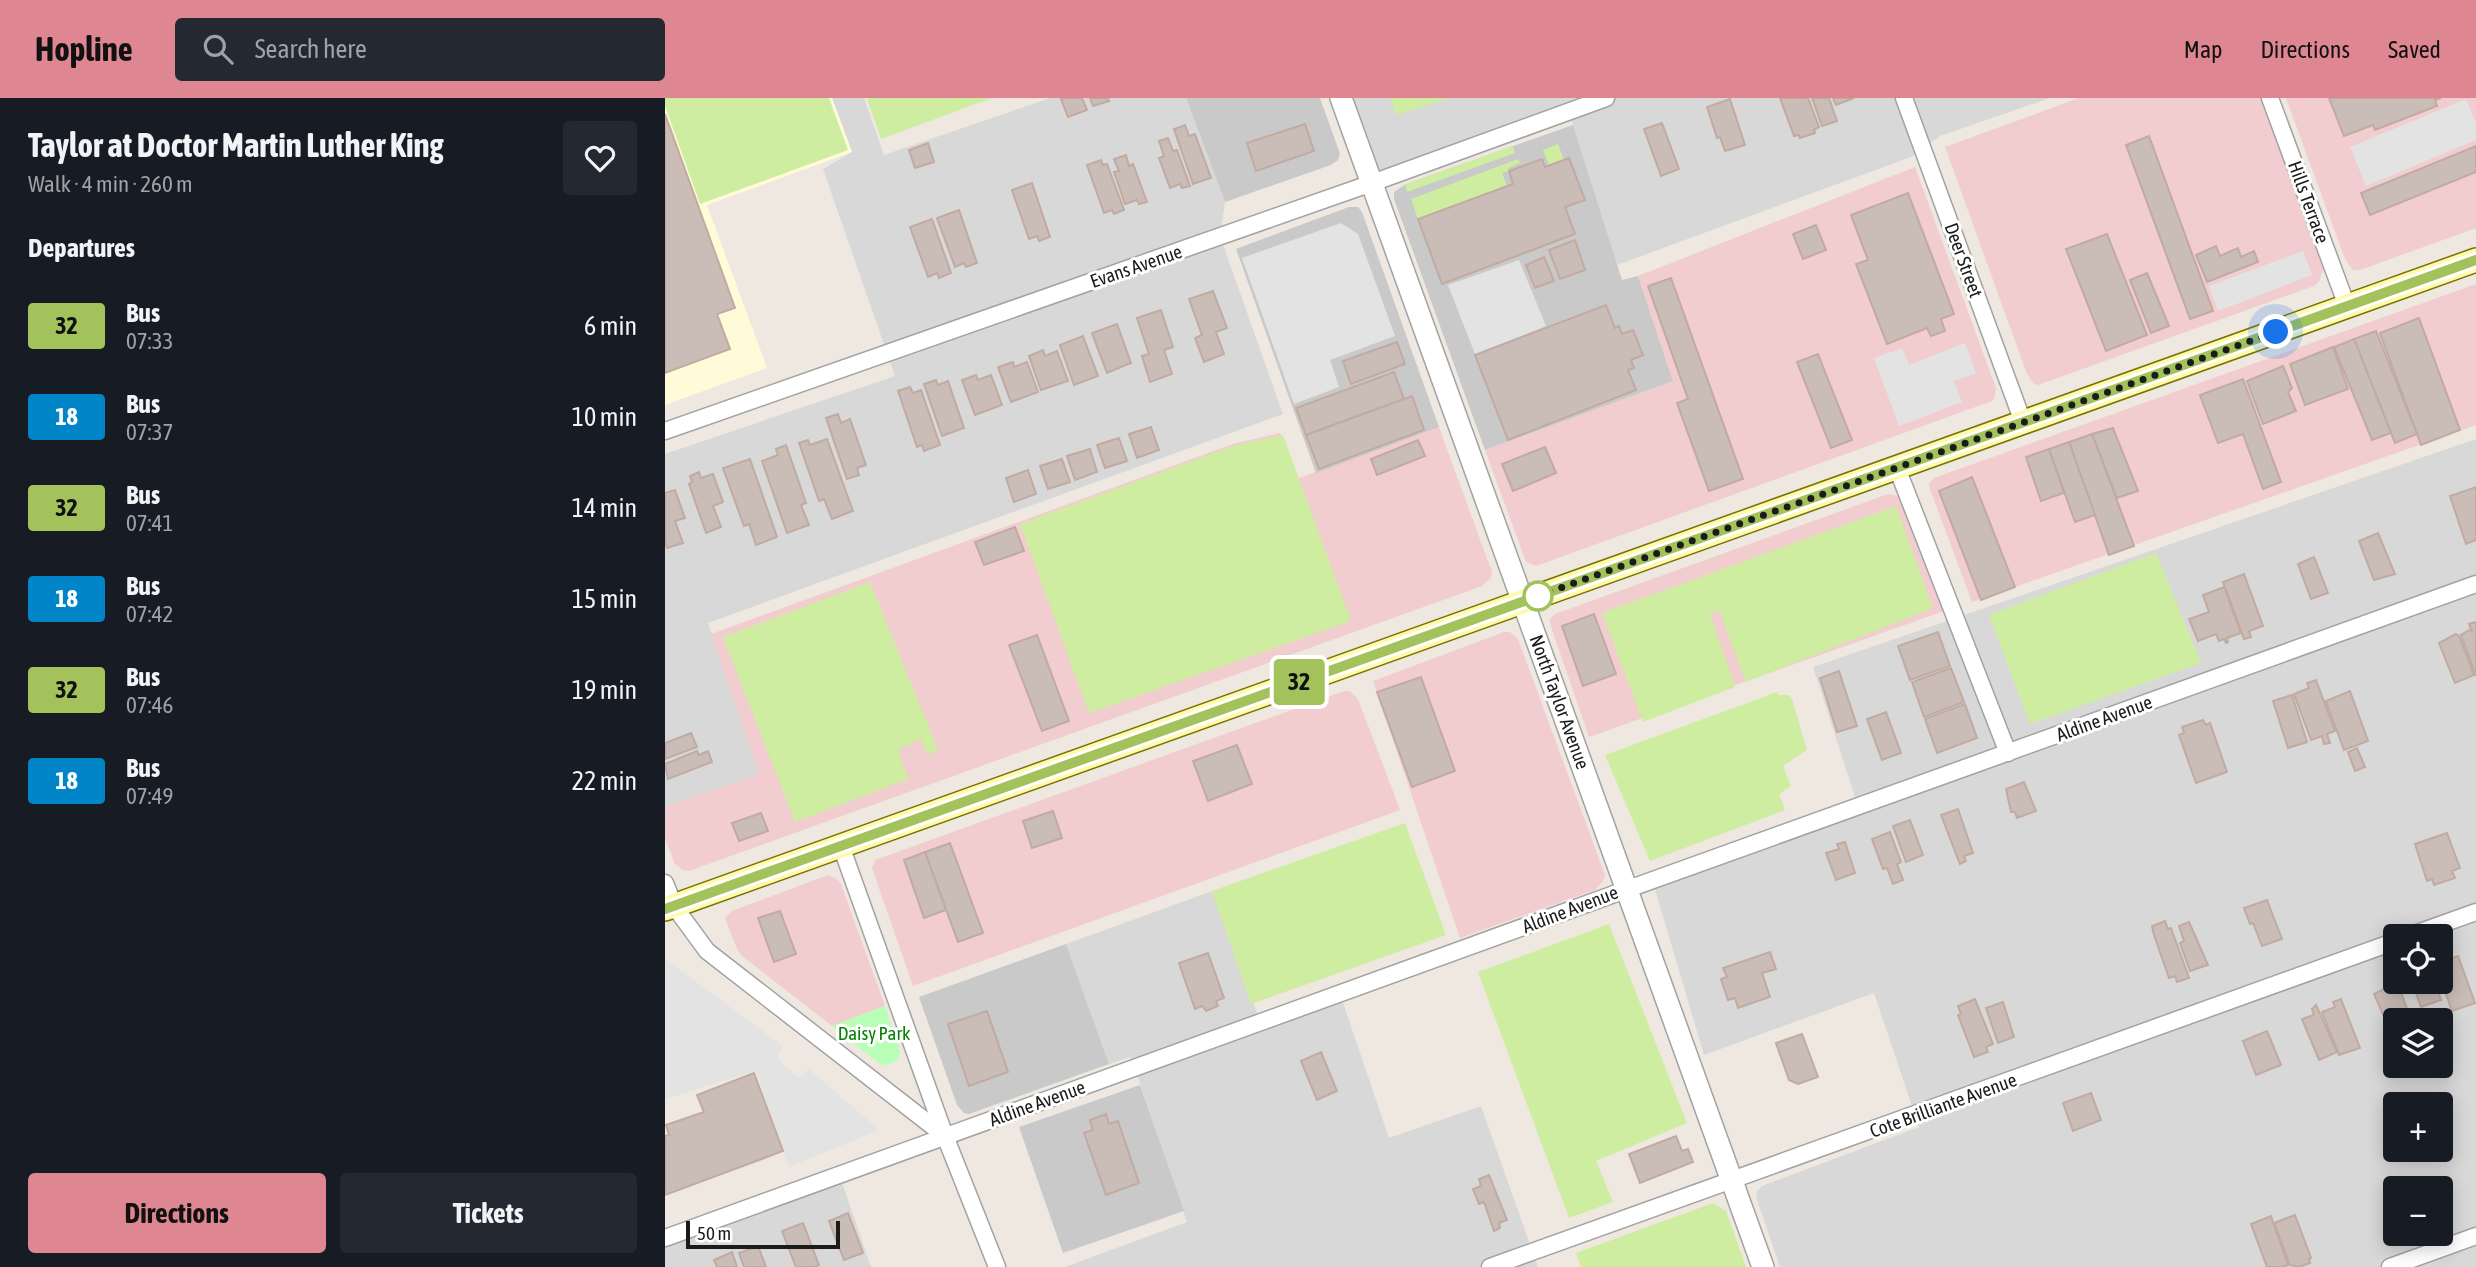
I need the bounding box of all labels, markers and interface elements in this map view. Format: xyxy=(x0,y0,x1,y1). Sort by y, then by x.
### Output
search box xyxy=(175,18,665,81)
text: Hopline xyxy=(35,30,133,68)
icon: search xyxy=(199,30,237,68)
text: Search here xyxy=(255,34,367,64)
text: Map xyxy=(2184,36,2222,63)
text: Directions xyxy=(2260,36,2350,63)
text: Saved xyxy=(2388,36,2441,63)
button: heart xyxy=(563,121,637,195)
text: Taylor at Doctor Martin Luther King xyxy=(28,126,444,164)
street label: Hills Terrace xyxy=(2284,158,2334,246)
text: Walk · 4 min · 260 m xyxy=(28,171,192,197)
street label: Deer Street xyxy=(1940,220,1988,300)
text: Departures xyxy=(28,233,135,263)
street label: Evans Avenue xyxy=(1087,240,1185,292)
text: Bus xyxy=(126,298,160,328)
text: 6 min xyxy=(584,311,637,341)
text: 32 xyxy=(55,312,78,339)
your location xyxy=(2258,314,2293,349)
text: 07:33 xyxy=(126,328,173,354)
text: Bus xyxy=(126,389,160,419)
text: 10 min xyxy=(572,402,637,432)
text: 18 xyxy=(55,403,78,430)
text: 07:37 xyxy=(126,419,173,445)
text: Bus xyxy=(126,480,160,510)
text: 14 min xyxy=(572,493,637,523)
text: 32 xyxy=(55,494,78,521)
text: 07:41 xyxy=(126,510,173,536)
text: Bus xyxy=(126,571,160,601)
unlabelled marker xyxy=(1523,581,1553,611)
text: 15 min xyxy=(572,584,637,614)
text: 18 xyxy=(55,585,78,612)
text: 07:42 xyxy=(126,601,173,627)
street label: North Taylor Avenue xyxy=(1526,632,1594,772)
line badge: 32 xyxy=(1267,659,1331,705)
text: Bus xyxy=(126,662,160,692)
text: 32 xyxy=(1288,668,1310,695)
text: 19 min xyxy=(572,675,637,705)
text: 32 xyxy=(55,676,78,703)
street label: Aldine Avenue xyxy=(2053,690,2155,746)
text: 07:46 xyxy=(126,692,173,718)
text: Bus xyxy=(126,753,160,783)
text: 22 min xyxy=(572,766,637,796)
text: 18 xyxy=(55,767,78,794)
text: 07:49 xyxy=(126,783,173,809)
street label: Aldine Avenue xyxy=(1519,881,1621,937)
map controls xyxy=(2383,924,2453,1246)
button: locate xyxy=(2383,924,2453,994)
button: layers xyxy=(2383,1008,2453,1078)
park label: Daisy Park xyxy=(838,1022,911,1044)
street label: Cote Brilliante Avenue xyxy=(1867,1068,2019,1142)
street label: Aldine Avenue xyxy=(986,1075,1088,1131)
button: + xyxy=(2383,1092,2453,1162)
button: Directions xyxy=(28,1173,326,1253)
button: Tickets xyxy=(340,1173,637,1253)
button: − xyxy=(2383,1176,2453,1246)
scale bar xyxy=(686,1218,840,1250)
text: 50 m xyxy=(697,1222,731,1244)

